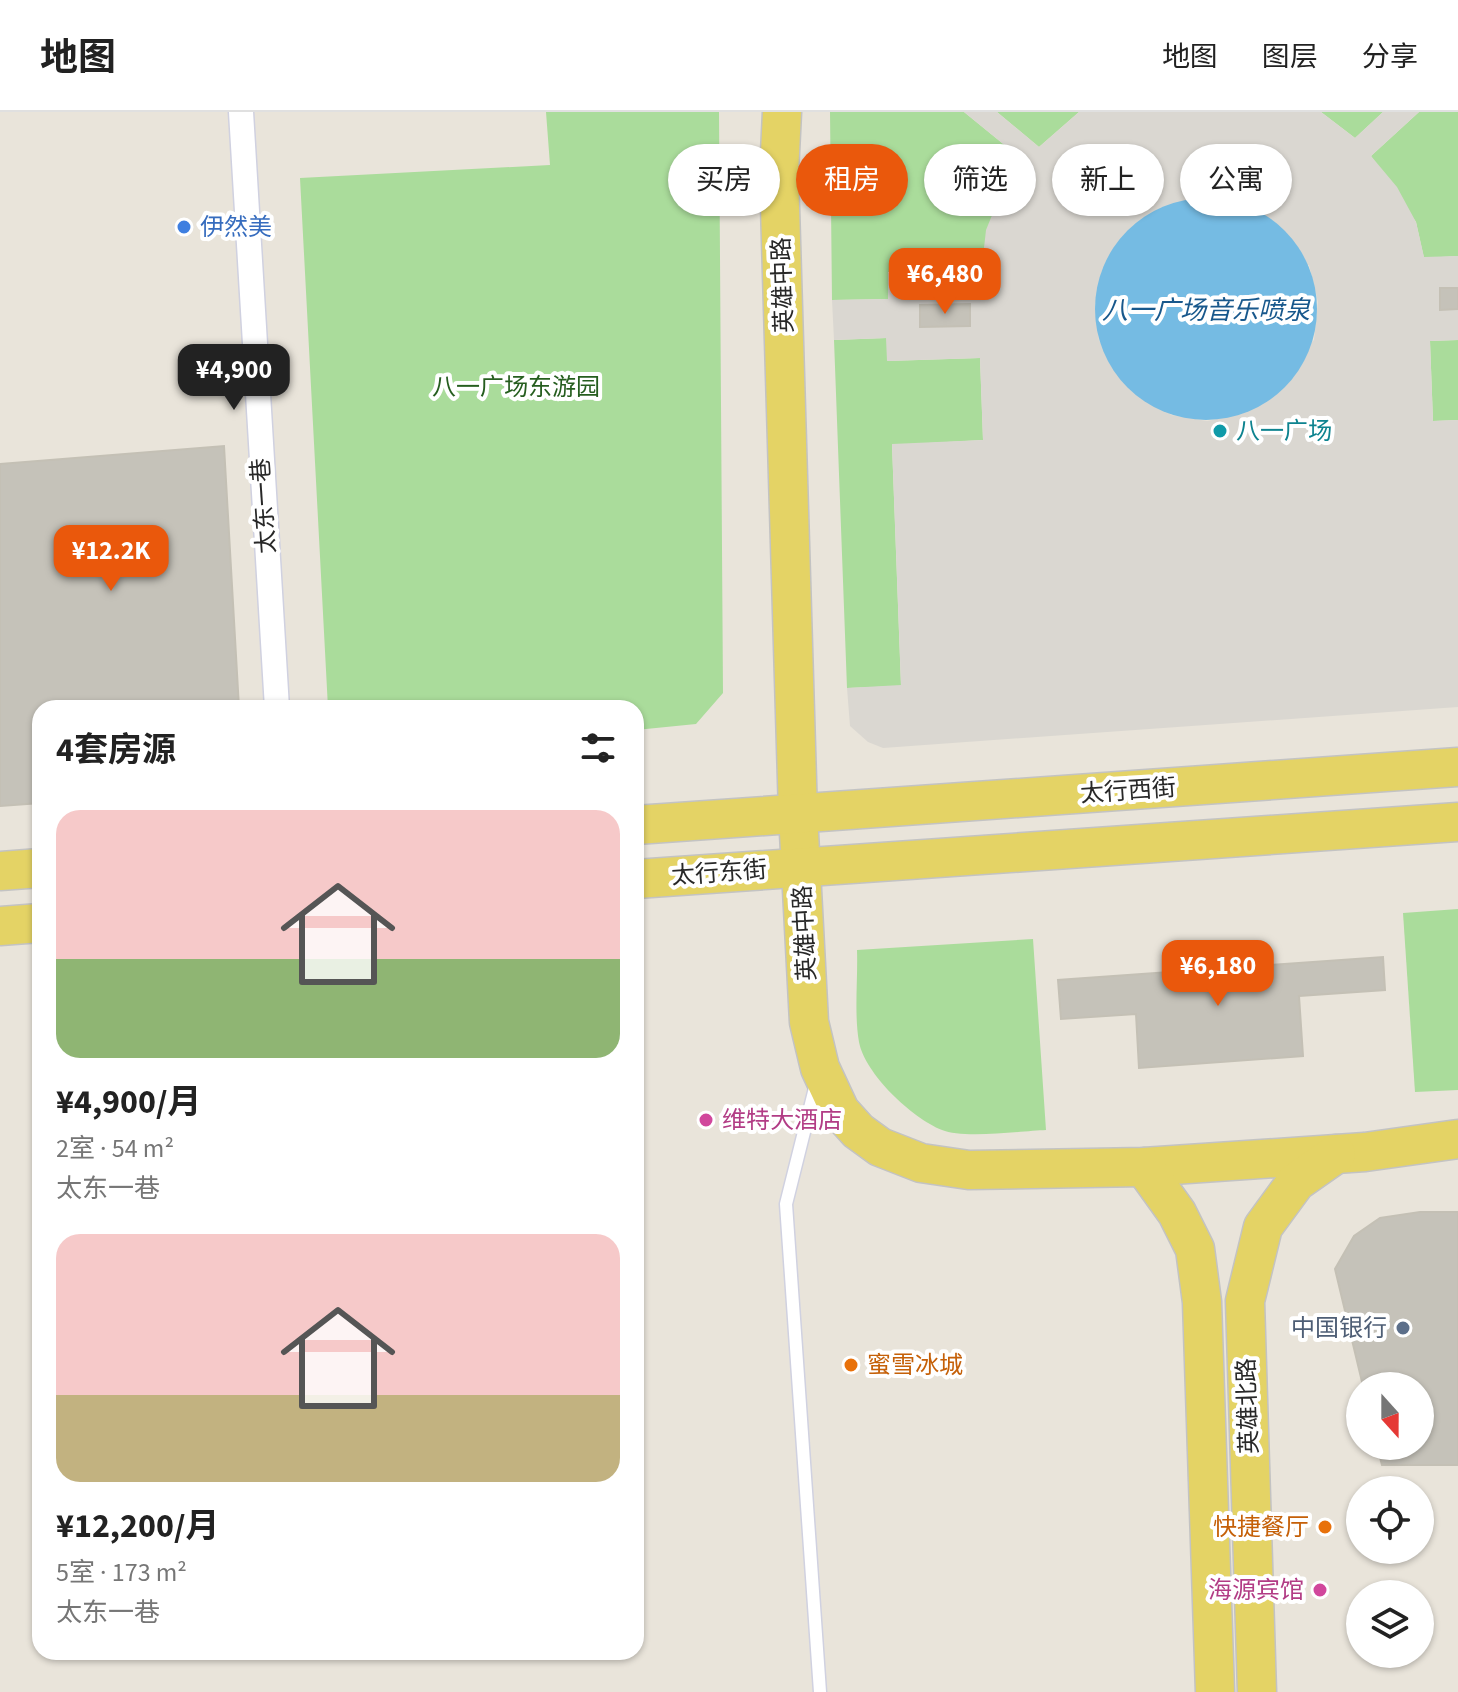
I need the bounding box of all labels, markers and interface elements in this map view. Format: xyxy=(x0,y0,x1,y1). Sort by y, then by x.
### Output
text: 地图 xyxy=(40,31,116,85)
text: 地图 xyxy=(1162,37,1218,77)
text: 图层 xyxy=(1262,37,1318,77)
text: 分享 xyxy=(1362,37,1418,77)
chip: 买房 xyxy=(668,144,780,216)
chip: 租房 xyxy=(796,144,908,216)
chip: 筛选 xyxy=(924,144,1036,216)
chip: 新上 xyxy=(1052,144,1164,216)
chip: 公寓 xyxy=(1180,144,1292,216)
place label: 伊然美 xyxy=(200,210,272,245)
marker: 伊然美 xyxy=(175,218,193,236)
street label: 英雄中路 xyxy=(764,236,802,334)
pin: ¥6,480 xyxy=(880,248,1010,316)
text: ¥6,480 xyxy=(907,255,983,292)
water label: 八一广场音乐喷泉 xyxy=(1102,292,1311,329)
pin: ¥4,900 xyxy=(169,344,299,412)
text: ¥4,900 xyxy=(196,351,272,388)
park label: 八一广场东游园 xyxy=(432,370,600,405)
place label: 八一广场 xyxy=(1236,414,1332,449)
marker: 八一广场 xyxy=(1211,422,1229,440)
street label: 太东一巷 xyxy=(243,457,285,555)
pin: ¥12.2K xyxy=(46,525,176,593)
text: ¥12.2K xyxy=(72,532,150,569)
text: 4套房源 xyxy=(56,726,176,775)
icon: filters xyxy=(576,726,620,770)
street label: 太行西街 xyxy=(1079,770,1177,812)
street label: 太行东街 xyxy=(670,852,768,894)
icon: home xyxy=(266,862,410,1006)
street label: 英雄中路 xyxy=(785,884,825,982)
pin: ¥6,180 xyxy=(1153,940,1283,1008)
text: ¥6,180 xyxy=(1180,947,1256,984)
text: ¥4,900/月 xyxy=(56,1078,202,1127)
place label: 维特大酒店 xyxy=(722,1103,842,1138)
marker: 维特大酒店 xyxy=(697,1111,715,1129)
text: 2室 · 54 m² xyxy=(56,1130,174,1167)
text: 太东一巷 xyxy=(56,1170,160,1207)
icon: home xyxy=(266,1286,410,1430)
place label: 中国银行 xyxy=(1291,1311,1387,1346)
marker: 中国银行 xyxy=(1394,1319,1412,1337)
place label: 蜜雪冰城 xyxy=(867,1348,963,1383)
marker: 蜜雪冰城 xyxy=(842,1356,860,1374)
street label: 英雄北路 xyxy=(1229,1357,1267,1455)
north arrow xyxy=(1346,1372,1434,1460)
map controls xyxy=(1346,1372,1434,1668)
button: locate xyxy=(1346,1476,1434,1564)
text: ¥12,200/月 xyxy=(56,1502,219,1551)
place label: 快捷餐厅 xyxy=(1213,1510,1309,1545)
marker: 快捷餐厅 xyxy=(1316,1518,1334,1536)
text: 5室 · 173 m² xyxy=(56,1554,187,1591)
place label: 海源宾馆 xyxy=(1208,1573,1304,1608)
button: layers xyxy=(1346,1580,1434,1668)
marker: 海源宾馆 xyxy=(1311,1581,1329,1599)
text: 太东一巷 xyxy=(56,1594,160,1631)

